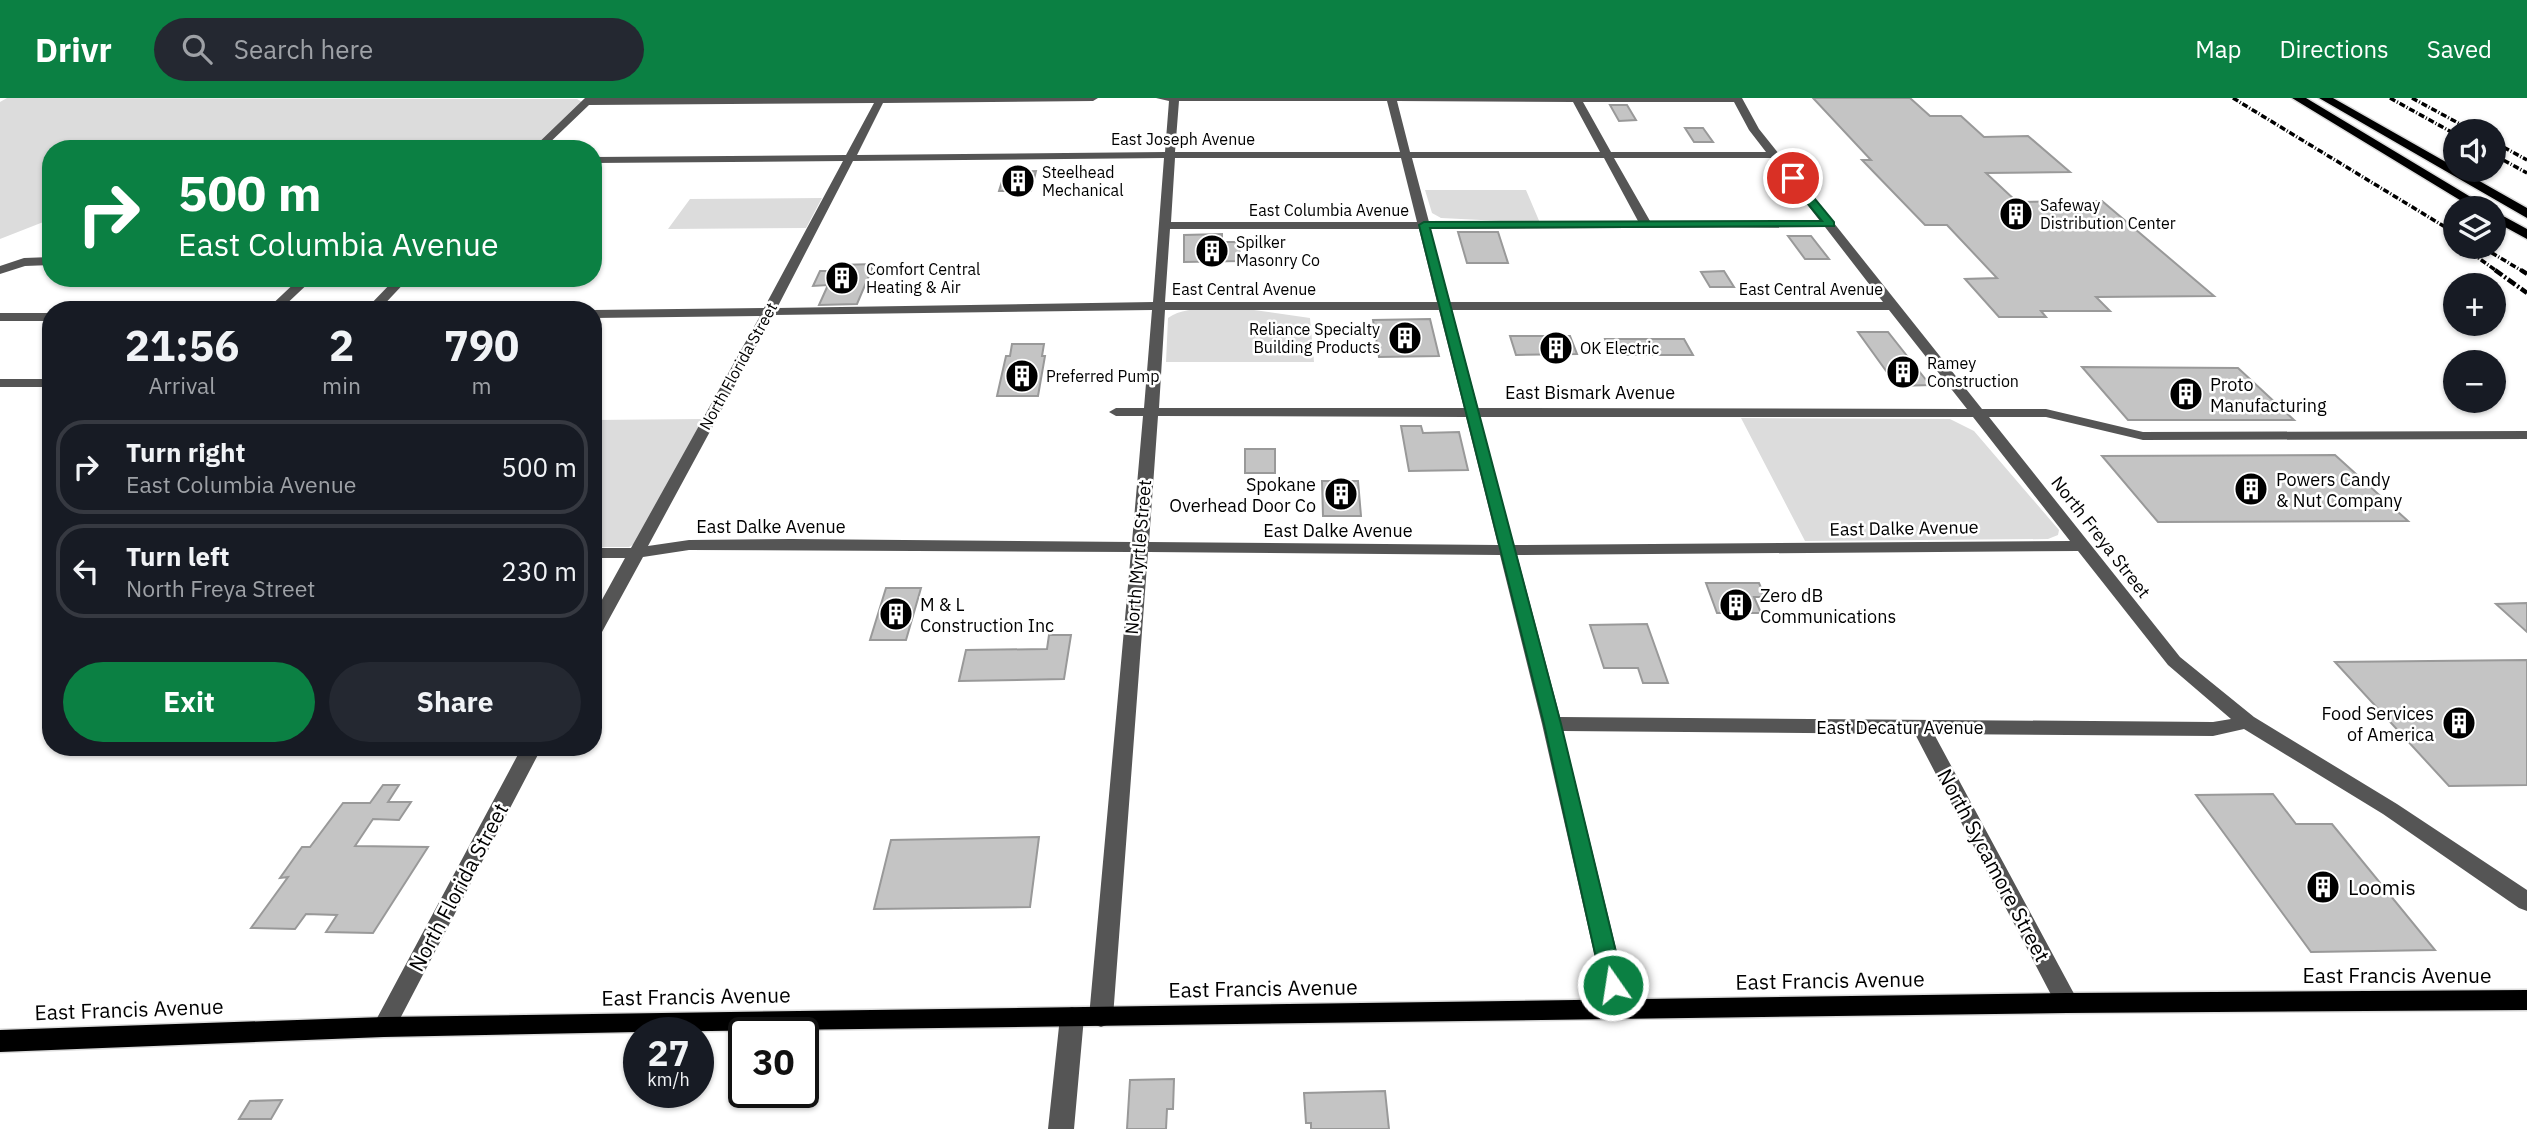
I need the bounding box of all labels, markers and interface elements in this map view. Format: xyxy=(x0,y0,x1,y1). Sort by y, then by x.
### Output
search box xyxy=(154,18,644,81)
text: Drivr xyxy=(35,28,112,71)
icon: search xyxy=(178,30,216,68)
text: Search here xyxy=(234,32,373,66)
text: Map xyxy=(2195,33,2241,65)
text: Directions xyxy=(2279,33,2389,65)
text: Saved xyxy=(2427,33,2492,65)
map controls xyxy=(2443,119,2506,413)
button: sound xyxy=(2443,119,2506,182)
street label: East Joseph Avenue xyxy=(1111,129,1255,149)
pin xyxy=(1763,148,1823,208)
icon: arrive xyxy=(1774,159,1812,197)
text: 500 m xyxy=(178,161,322,224)
building icon: Steelhead Mechanical xyxy=(999,162,1037,200)
place label: Steelhead Mechanical xyxy=(1042,162,1124,200)
icon: right xyxy=(63,168,154,259)
building icon: Safeway Distribution Center xyxy=(1997,195,2035,233)
place label: Safeway Distribution Center xyxy=(2040,195,2176,233)
button: layers xyxy=(2443,196,2506,259)
street label: East Columbia Avenue xyxy=(1249,200,1409,220)
text: East Columbia Avenue xyxy=(178,223,499,265)
building icon: Spilker Masonry Co xyxy=(1193,232,1231,270)
place label: Spilker Masonry Co xyxy=(1236,232,1320,270)
building icon: Comfort Central Heating & Air xyxy=(823,259,861,297)
place label: Comfort Central Heating & Air xyxy=(866,259,980,297)
button: + xyxy=(2443,273,2506,336)
street label: East Central Avenue xyxy=(1172,279,1316,299)
street label: East Central Avenue xyxy=(1739,279,1883,299)
street label: North Florida Street xyxy=(695,299,781,433)
text: 21:56 xyxy=(125,318,239,373)
text: 2 xyxy=(329,318,354,373)
text: 790 xyxy=(444,318,519,373)
place label: Reliance Specialty Building Products xyxy=(1249,319,1380,357)
building icon: Reliance Specialty Building Products xyxy=(1386,319,1424,357)
building icon: OK Electric xyxy=(1537,329,1575,367)
place label: OK Electric xyxy=(1580,338,1659,358)
button: − xyxy=(2443,350,2506,413)
building icon: Ramey Construction xyxy=(1884,353,1922,391)
place label: Ramey Construction xyxy=(1927,353,2019,391)
building icon: Preferred Pump xyxy=(1003,357,1041,395)
place label: Preferred Pump xyxy=(1046,366,1160,386)
text: Arrival xyxy=(149,370,216,400)
text: min xyxy=(322,370,361,400)
text: m xyxy=(471,370,492,400)
place label: Proto Manufacturing xyxy=(2210,373,2327,417)
building icon: Proto Manufacturing xyxy=(2167,375,2205,413)
street label: East Bismark Avenue xyxy=(1505,381,1675,404)
text: Turn right xyxy=(126,435,245,469)
icon: right xyxy=(67,448,105,486)
text: 500 m xyxy=(501,450,577,484)
place label: Powers Candy & Nut Company xyxy=(2276,468,2402,512)
text: East Columbia Avenue xyxy=(126,469,356,499)
building icon: Powers Candy & Nut Company xyxy=(2232,470,2270,508)
street label: North Freya Street xyxy=(2046,472,2156,602)
place label: Spokane Overhead Door Co xyxy=(1169,473,1316,517)
building icon: Spokane Overhead Door Co xyxy=(1322,475,1360,513)
street label: North Myrtle Street xyxy=(1120,479,1156,635)
street label: East Dalke Avenue xyxy=(696,515,846,538)
street label: East Dalke Avenue xyxy=(1829,515,1979,541)
street label: East Dalke Avenue xyxy=(1263,519,1413,542)
text: Turn left xyxy=(126,539,229,573)
icon: left xyxy=(67,552,105,590)
text: 230 m xyxy=(501,554,577,588)
text: North Freya Street xyxy=(126,573,315,603)
place label: Zero dB Communications xyxy=(1760,584,1896,628)
building icon: Zero dB Communications xyxy=(1717,586,1755,624)
place label: M & L Construction Inc xyxy=(920,593,1054,637)
building icon: M & L Construction Inc xyxy=(877,595,915,633)
button: Exit xyxy=(63,662,315,742)
button: Share xyxy=(329,662,581,742)
place label: Food Services of America xyxy=(2321,702,2434,746)
building icon: Food Services of America xyxy=(2440,704,2478,742)
street label: East Decatur Avenue xyxy=(1816,716,1984,739)
street label: North Sycamore Street xyxy=(1931,764,2057,966)
street label: North Florida Street xyxy=(402,798,514,976)
building icon: Loomis xyxy=(2304,868,2342,906)
place label: Loomis xyxy=(2348,873,2416,901)
position arrow xyxy=(1576,948,1650,1022)
street label: East Francis Avenue xyxy=(2302,961,2492,989)
street label: East Francis Avenue xyxy=(1735,964,1925,996)
street label: East Francis Avenue xyxy=(1168,972,1358,1004)
street label: East Francis Avenue xyxy=(601,980,791,1012)
street label: East Francis Avenue xyxy=(34,992,224,1026)
speed limit sign: 30 xyxy=(728,1017,819,1108)
text: 27 xyxy=(647,1030,690,1076)
text: km/h xyxy=(647,1068,690,1091)

